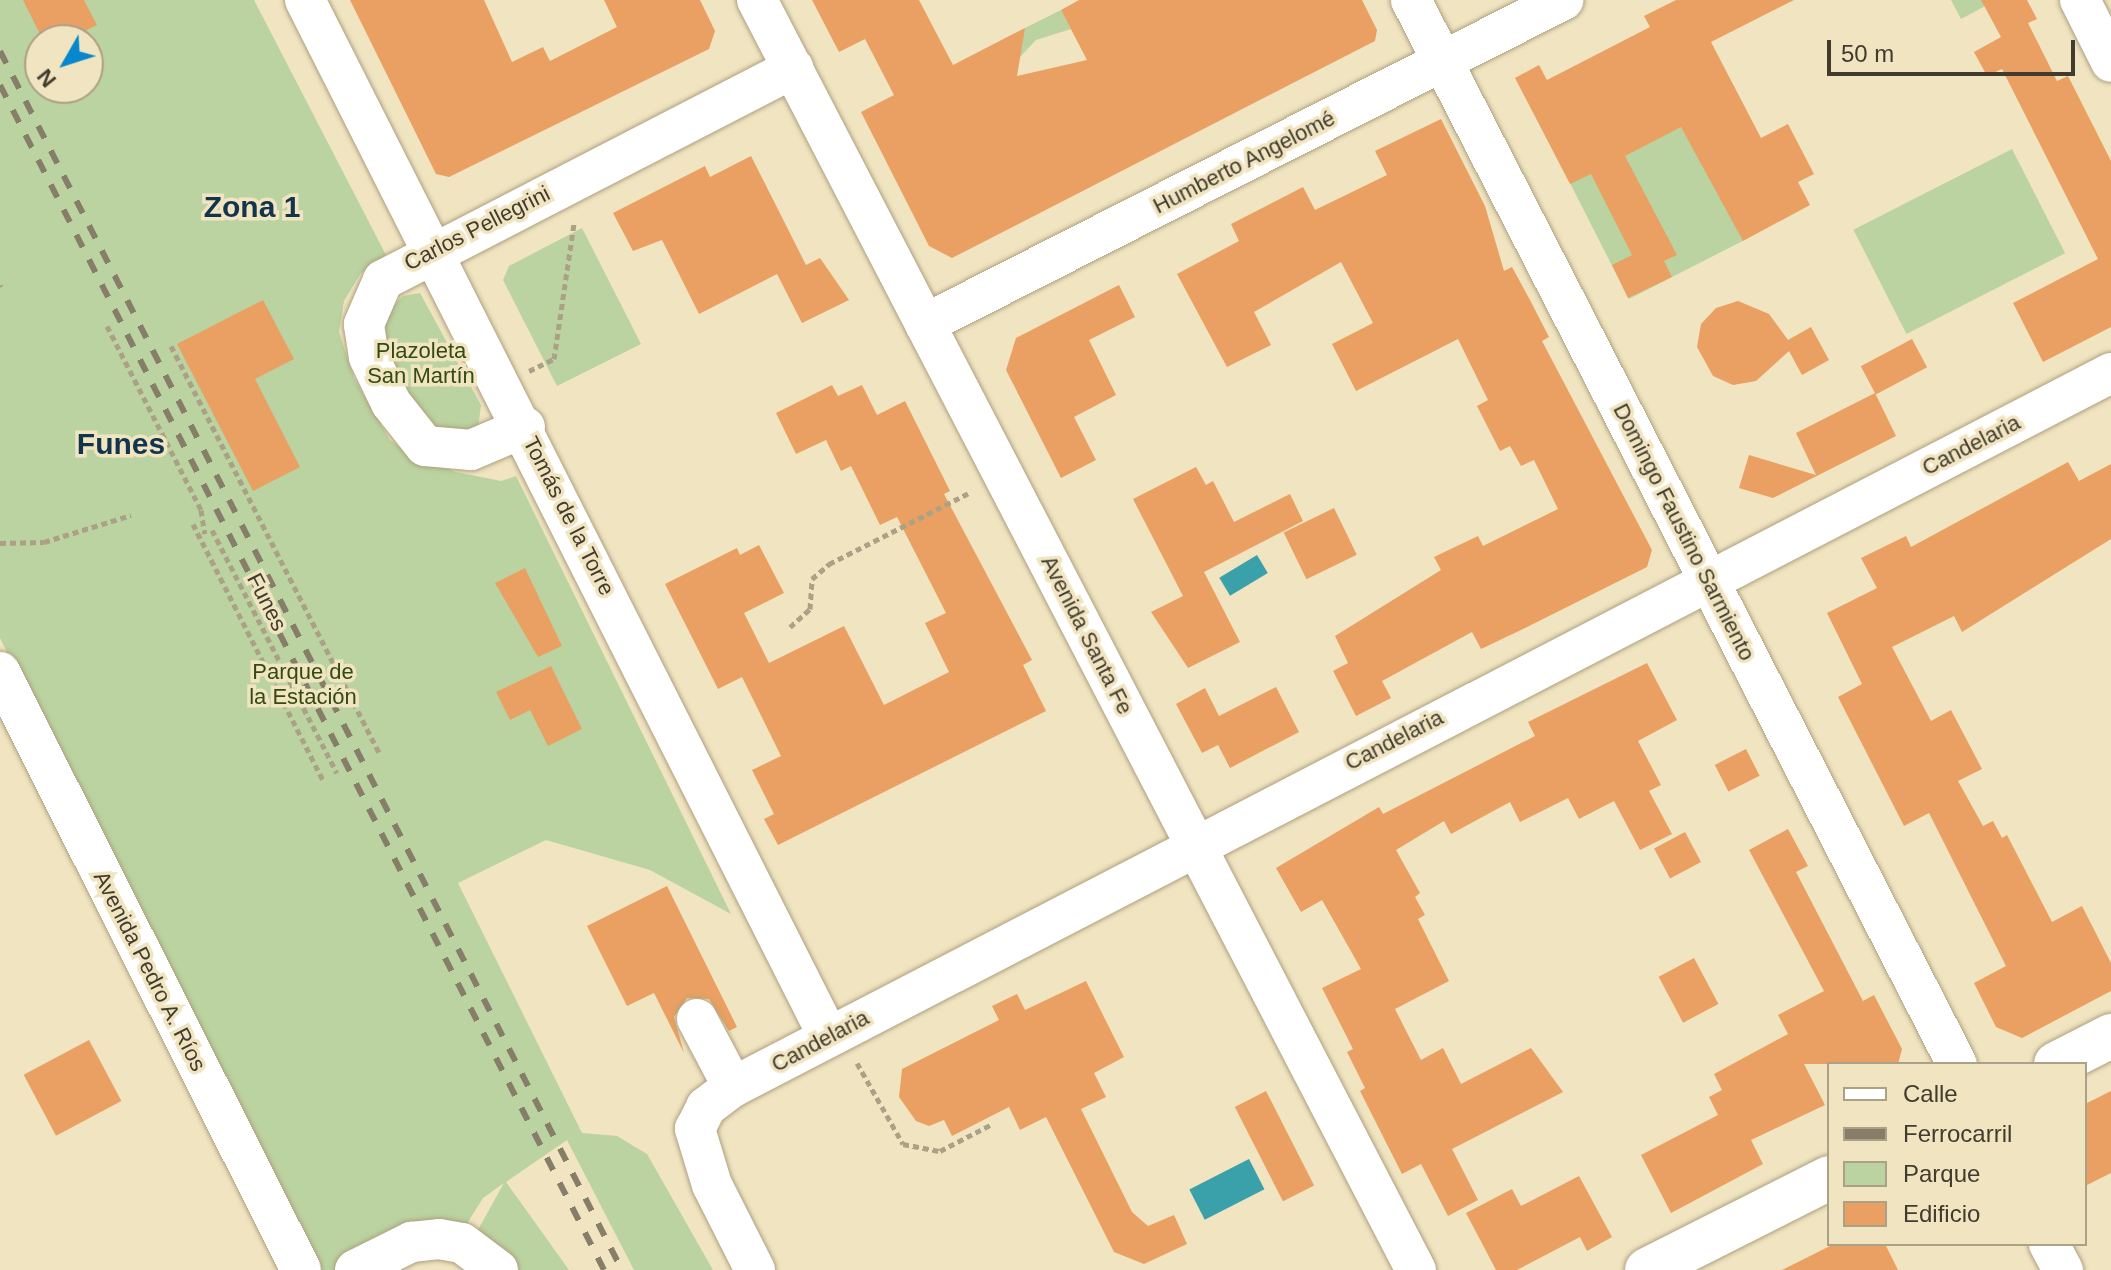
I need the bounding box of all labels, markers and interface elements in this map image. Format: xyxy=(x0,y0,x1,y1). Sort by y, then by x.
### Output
north arrow xyxy=(24,24,104,104)
scale bar xyxy=(1831,24,2079,74)
text: 50 m xyxy=(1841,40,1894,67)
text: N xyxy=(32,64,61,92)
street label: Humberto Angelomé xyxy=(1148,104,1340,220)
street label: Carlos Pellegrini xyxy=(400,180,554,276)
district label: Zona 1 xyxy=(204,189,300,225)
park label: Plazoleta San Martín xyxy=(367,337,475,388)
street label: Domingo Faustino Sarmiento xyxy=(1608,399,1760,665)
street label: Candelaria xyxy=(1918,409,2024,481)
district label: Funes xyxy=(77,426,165,462)
street label: Tomás de la Torre xyxy=(518,432,620,600)
street label: Avenida Santa Fe xyxy=(1036,551,1138,719)
street label: Funes xyxy=(241,569,293,635)
park label: Parque de la Estación xyxy=(249,658,357,710)
street label: Candelaria xyxy=(1341,704,1447,776)
street label: Avenida Pedro A. Ríos xyxy=(88,866,212,1076)
street label: Candelaria xyxy=(767,1004,873,1078)
legend xyxy=(1827,1062,2087,1246)
text: Calle xyxy=(1903,1080,1958,1107)
text: Ferrocarril xyxy=(1903,1120,2012,1147)
text: Parque xyxy=(1903,1160,1980,1187)
text: Edificio xyxy=(1903,1200,1980,1227)

